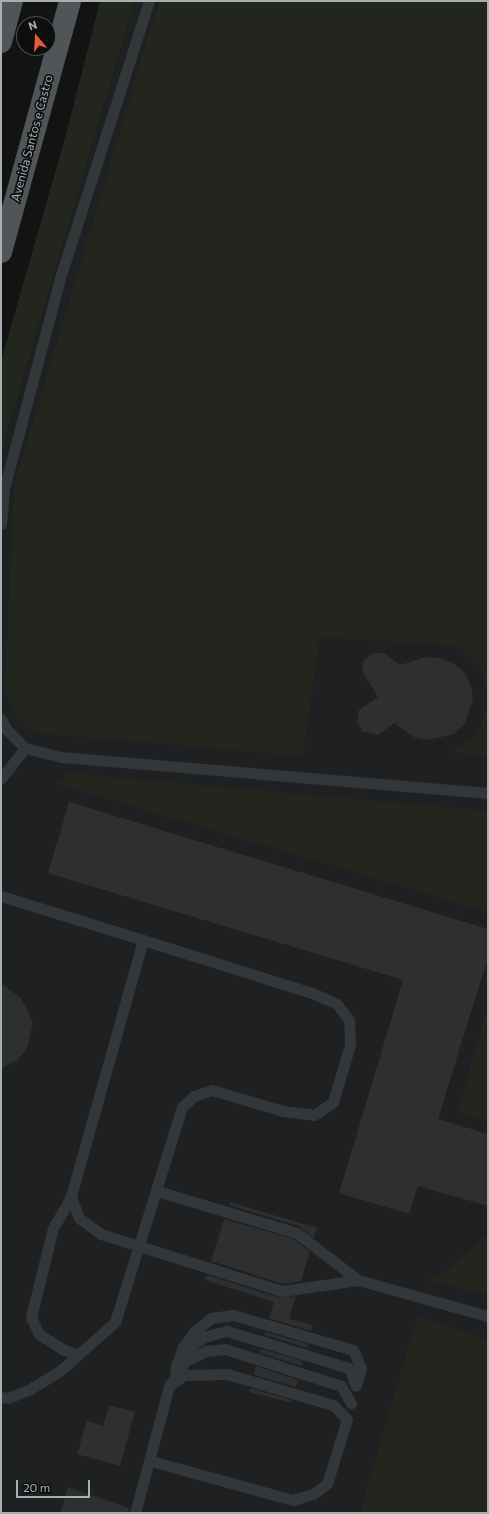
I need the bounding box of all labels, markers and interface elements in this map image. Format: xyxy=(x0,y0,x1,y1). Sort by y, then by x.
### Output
north arrow xyxy=(16,16,56,56)
text: N xyxy=(26,18,38,33)
street label: Avenida Santos e Castro xyxy=(8,73,56,203)
scale bar xyxy=(18,1472,92,1498)
text: 20 m xyxy=(23,1480,50,1494)

